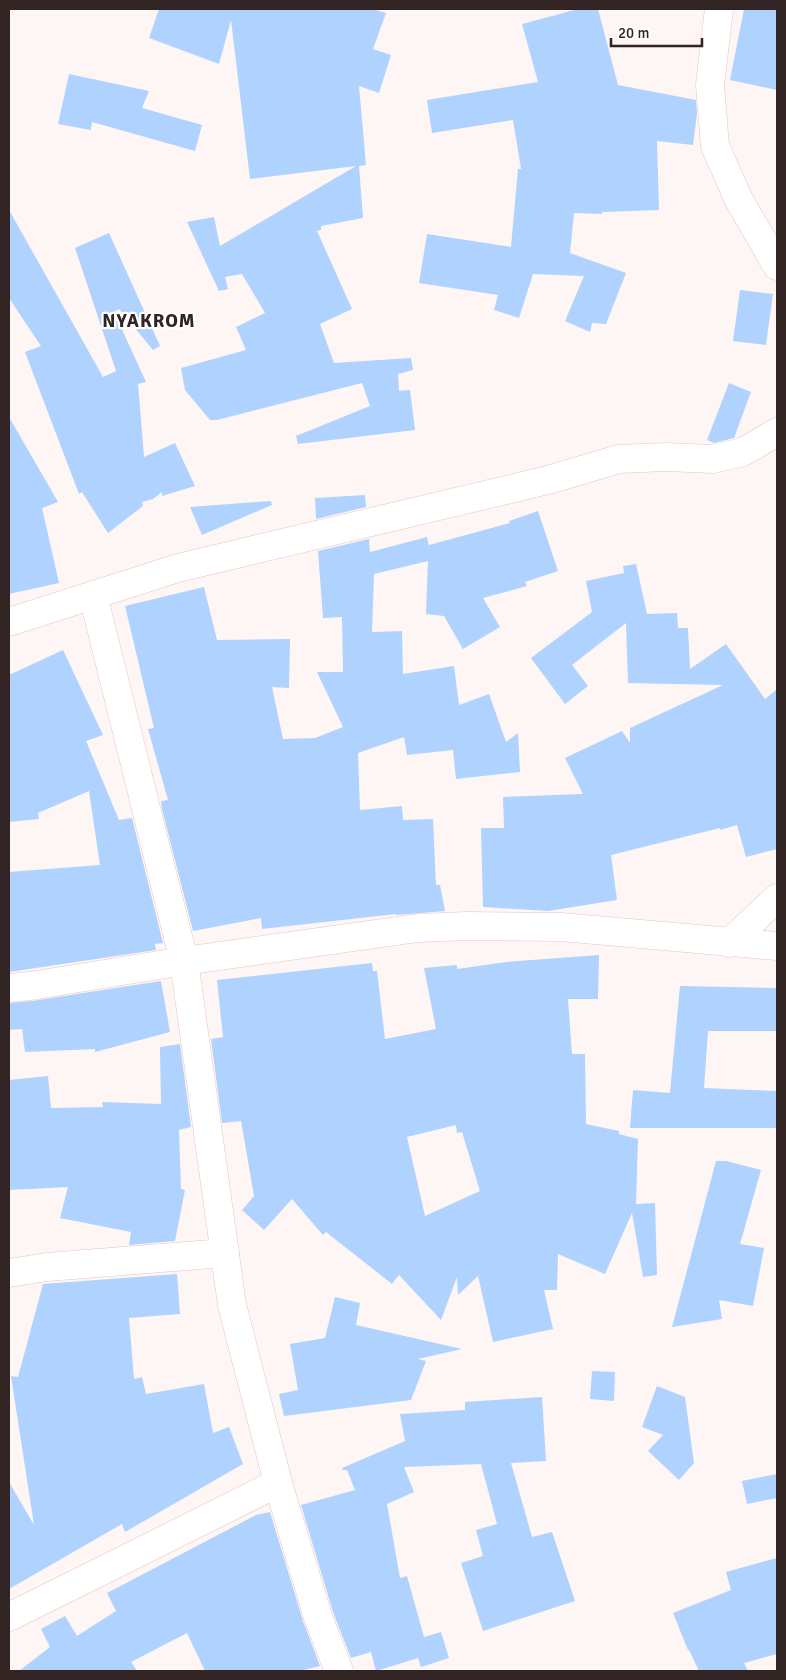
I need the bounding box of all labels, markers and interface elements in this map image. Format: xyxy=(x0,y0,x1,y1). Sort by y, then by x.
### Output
scale bar xyxy=(611,15,702,47)
text: 20 m xyxy=(618,24,649,42)
district label: NYAKROM xyxy=(102,309,196,333)

